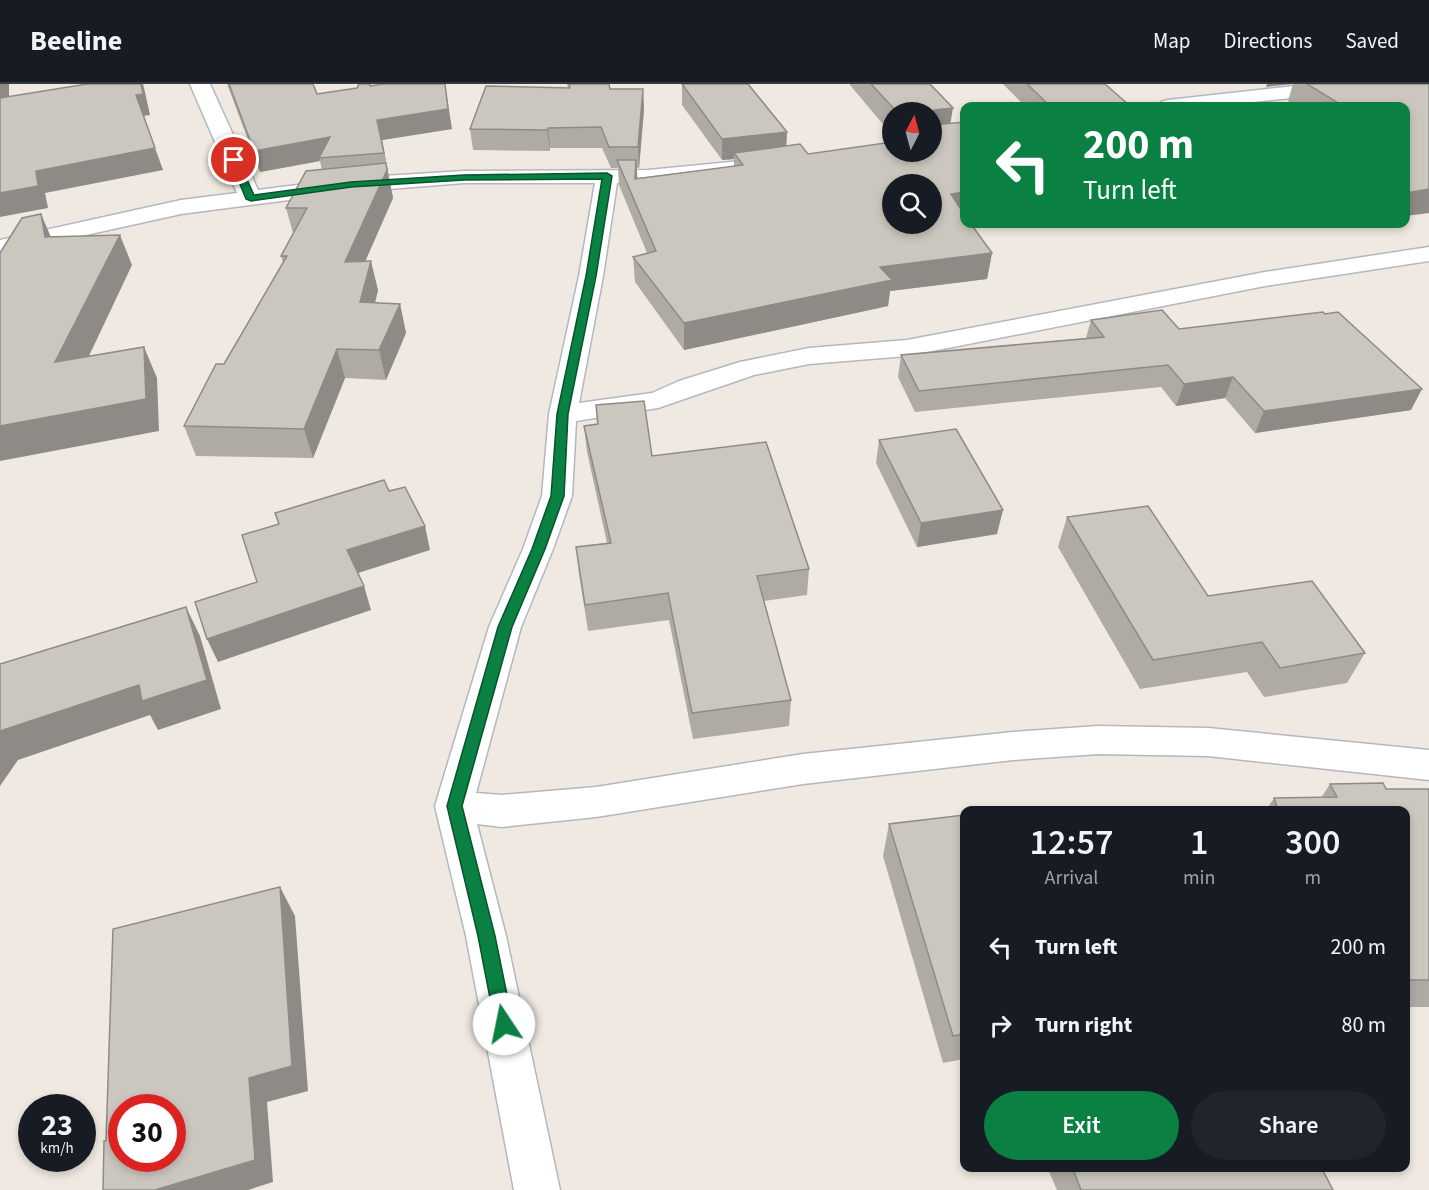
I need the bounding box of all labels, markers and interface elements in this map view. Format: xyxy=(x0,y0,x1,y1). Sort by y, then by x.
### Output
text: Beeline xyxy=(30,21,122,61)
text: Map xyxy=(1153,26,1191,56)
text: Directions xyxy=(1224,26,1312,56)
text: Saved xyxy=(1345,26,1399,56)
north arrow xyxy=(882,102,942,162)
map controls xyxy=(882,102,942,234)
text: 200 m xyxy=(1083,115,1194,175)
icon: left xyxy=(984,126,1062,204)
pin xyxy=(208,134,259,185)
icon: arrive xyxy=(217,143,250,176)
text: Turn left xyxy=(1083,171,1177,210)
button: search xyxy=(882,174,942,234)
text: 12:57 xyxy=(1030,817,1113,868)
text: 1 xyxy=(1190,817,1208,868)
text: 300 xyxy=(1285,817,1340,868)
text: Arrival xyxy=(1045,864,1098,892)
text: min xyxy=(1183,864,1215,892)
text: m xyxy=(1304,864,1321,892)
icon: left xyxy=(984,931,1017,964)
text: Turn left xyxy=(1035,931,1117,963)
text: 200 m xyxy=(1331,931,1386,963)
position arrow xyxy=(472,992,536,1056)
icon: right xyxy=(984,1009,1017,1042)
text: Turn right xyxy=(1035,1009,1132,1041)
text: 80 m xyxy=(1341,1009,1386,1041)
button: Exit xyxy=(984,1091,1179,1160)
button: Share xyxy=(1191,1091,1386,1160)
speed limit sign: 30 xyxy=(108,1094,186,1172)
text: 23 xyxy=(41,1104,73,1147)
text: km/h xyxy=(40,1138,74,1159)

